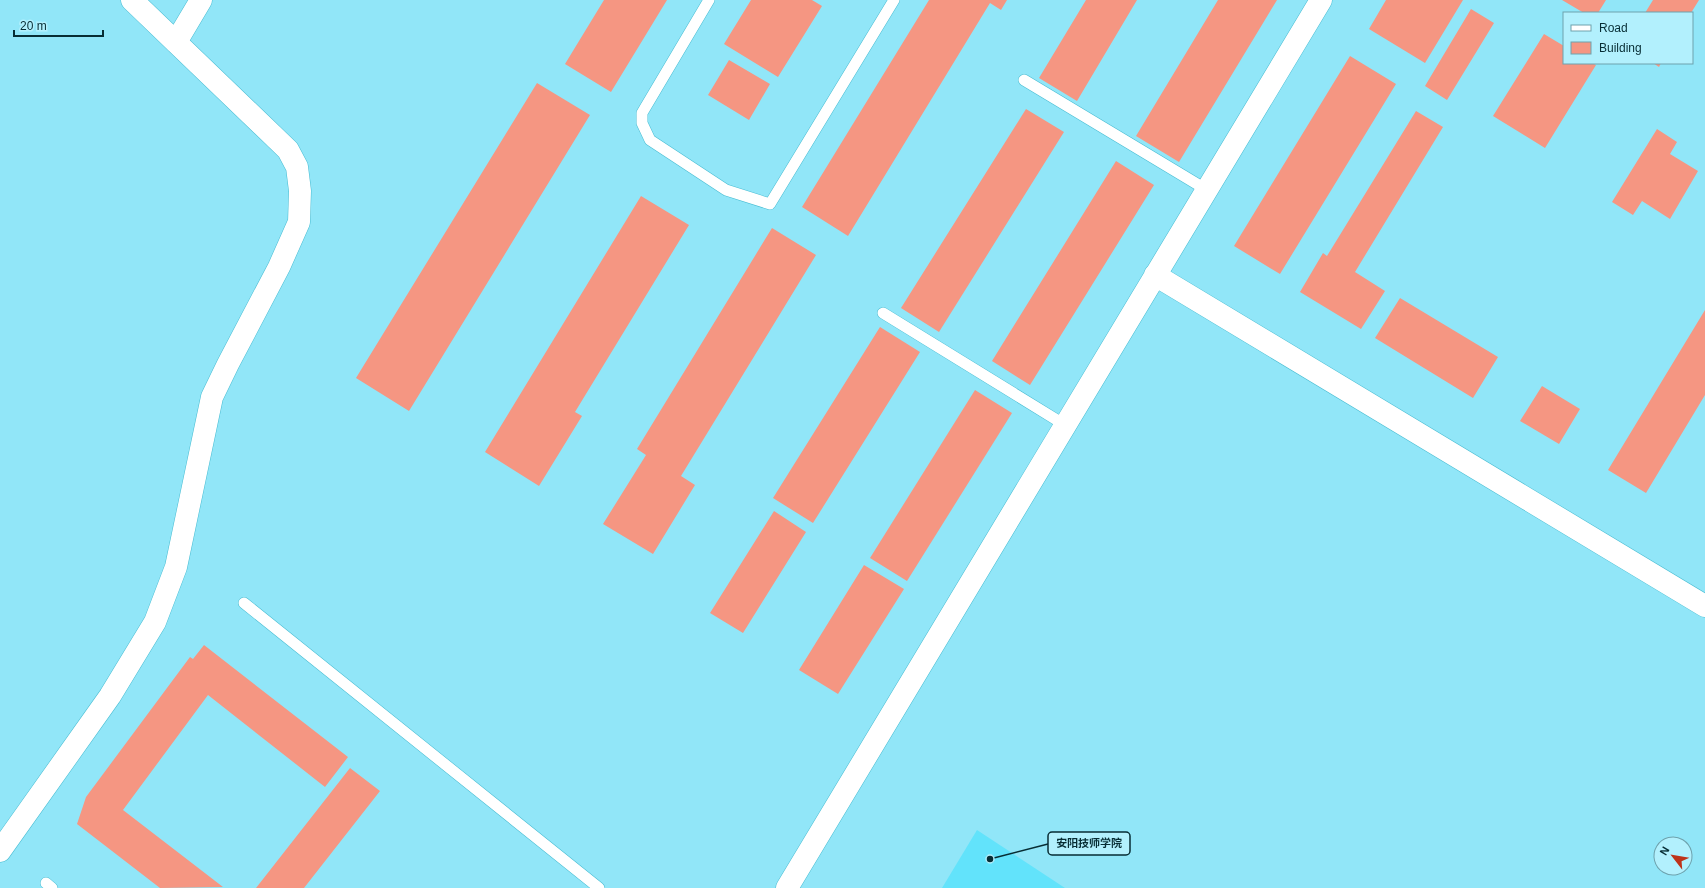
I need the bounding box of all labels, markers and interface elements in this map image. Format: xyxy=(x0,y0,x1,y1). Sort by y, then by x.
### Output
scale bar xyxy=(14,12,103,38)
legend xyxy=(1563,12,1693,64)
text: 20 m xyxy=(20,19,47,33)
text: Road xyxy=(1599,21,1628,35)
text: Building xyxy=(1599,41,1642,55)
callout: 安阳技师学院 xyxy=(1048,832,1130,855)
north arrow xyxy=(1653,836,1693,876)
text: 安阳技师学院 xyxy=(1056,837,1122,849)
text: N xyxy=(1657,844,1672,857)

